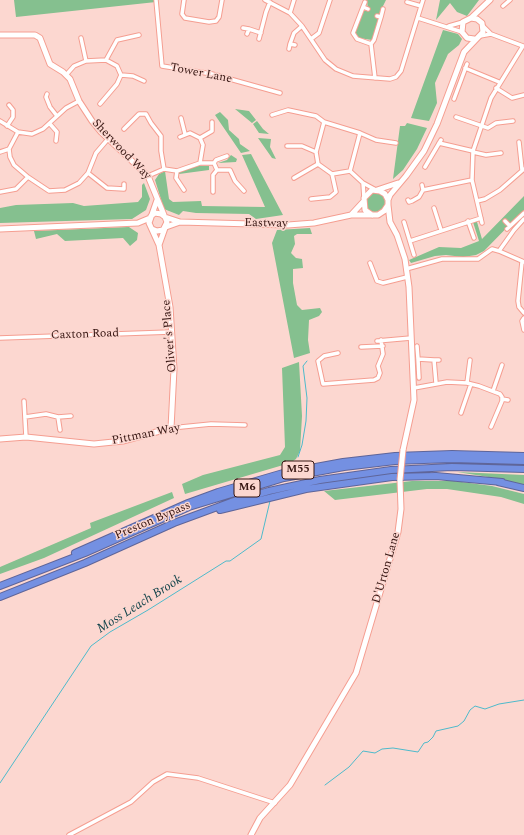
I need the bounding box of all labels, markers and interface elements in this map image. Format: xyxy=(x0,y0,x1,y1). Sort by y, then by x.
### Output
street label: Tower Lane xyxy=(169,61,233,87)
street label: Sherwood Way xyxy=(88,117,154,183)
street label: Eastway xyxy=(244,216,288,232)
street label: Oliver's Place xyxy=(160,299,180,373)
street label: Caxton Road xyxy=(51,327,119,343)
street label: Pittman Way xyxy=(111,421,181,449)
road number: M55 xyxy=(282,461,314,479)
road number: M6 xyxy=(234,479,260,497)
street label: Preston Bypass xyxy=(113,499,193,543)
street label: D'Urton Lane xyxy=(370,531,404,605)
water label: Moss Leach Brook xyxy=(95,573,185,637)

